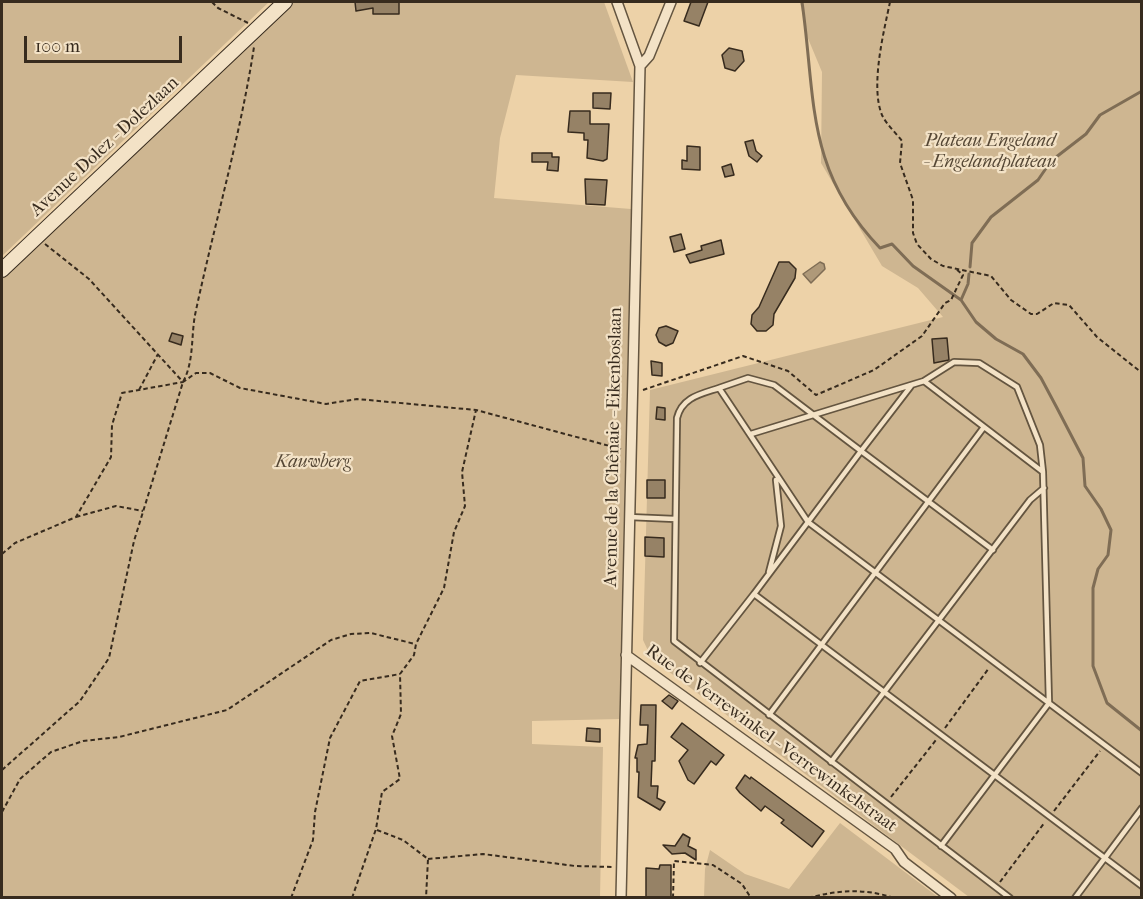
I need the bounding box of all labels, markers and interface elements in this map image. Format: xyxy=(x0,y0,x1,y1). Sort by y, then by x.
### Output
scale bar xyxy=(27,24,184,62)
text: 100 m xyxy=(35,36,80,57)
street label: Avenue Dolez - Dolezlaan xyxy=(26,73,184,221)
park label: Plateau Engeland - Engelandplateau xyxy=(923,131,1057,174)
street label: Avenue de la Chênaie - Eikenboslaan xyxy=(601,307,627,587)
park label: Kauwberg xyxy=(275,452,351,474)
street label: Rue de Verrewinkel - Verrewinkelstraat xyxy=(641,640,901,838)

